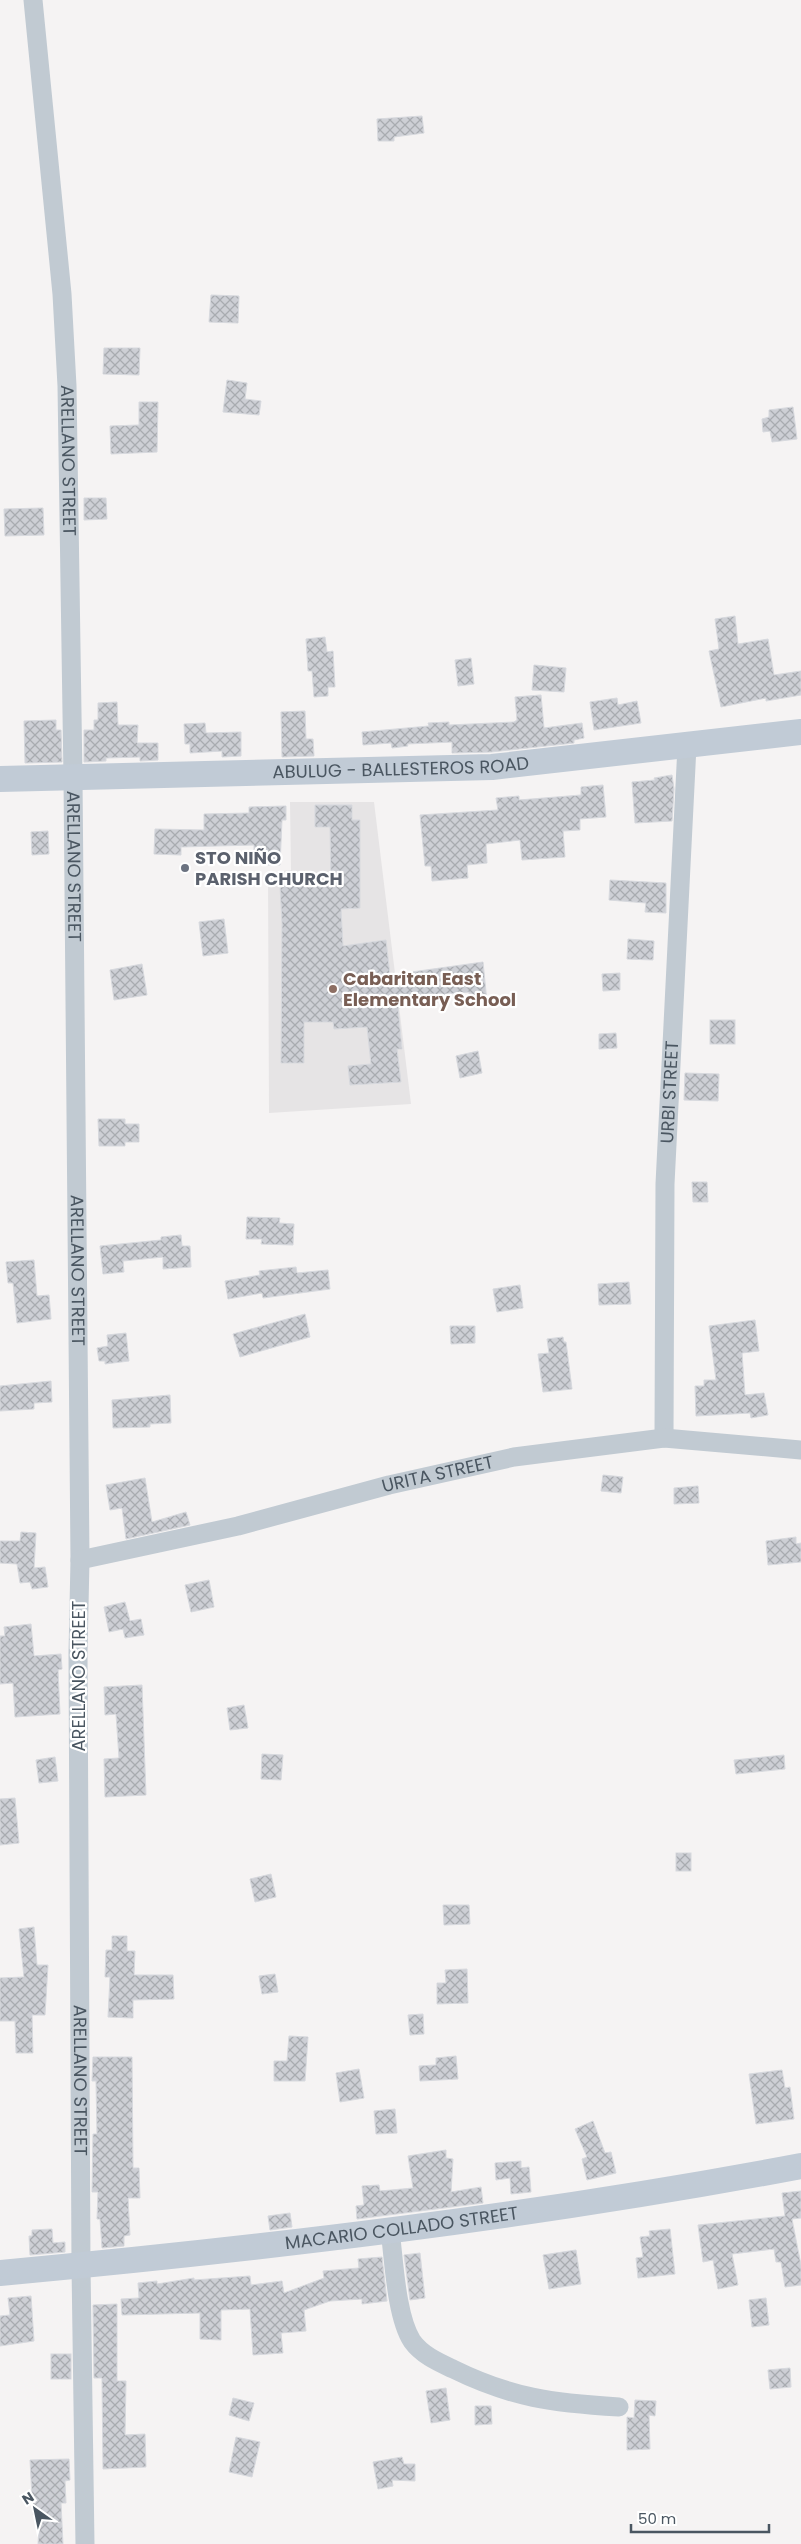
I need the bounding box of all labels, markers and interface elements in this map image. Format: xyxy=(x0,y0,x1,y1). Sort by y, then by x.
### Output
street label: ARELLANO STREET xyxy=(55,385,82,536)
street label: ABULUG - BALLESTEROS ROAD xyxy=(272,750,530,784)
street label: ARELLANO STREET xyxy=(61,791,87,942)
place label: STO NIÑO PARISH CHURCH xyxy=(195,845,343,891)
marker: STO NIÑO PARISH CHURCH xyxy=(179,862,191,874)
place label: Cabaritan East Elementary School xyxy=(343,966,516,1012)
marker: Cabaritan East Elementary School xyxy=(327,983,339,995)
street label: URBI STREET xyxy=(654,1040,684,1144)
street label: ARELLANO STREET xyxy=(65,1195,91,1346)
street label: URITA STREET xyxy=(379,1449,496,1498)
street label: ARELLANO STREET xyxy=(66,1600,91,1752)
street label: ARELLANO STREET xyxy=(68,2005,93,2156)
street label: MACARIO COLLADO STREET xyxy=(283,2200,520,2255)
north arrow xyxy=(10,2484,60,2534)
text: N xyxy=(18,2487,38,2509)
scale bar xyxy=(631,2502,768,2534)
text: 50 m xyxy=(638,2508,676,2529)

